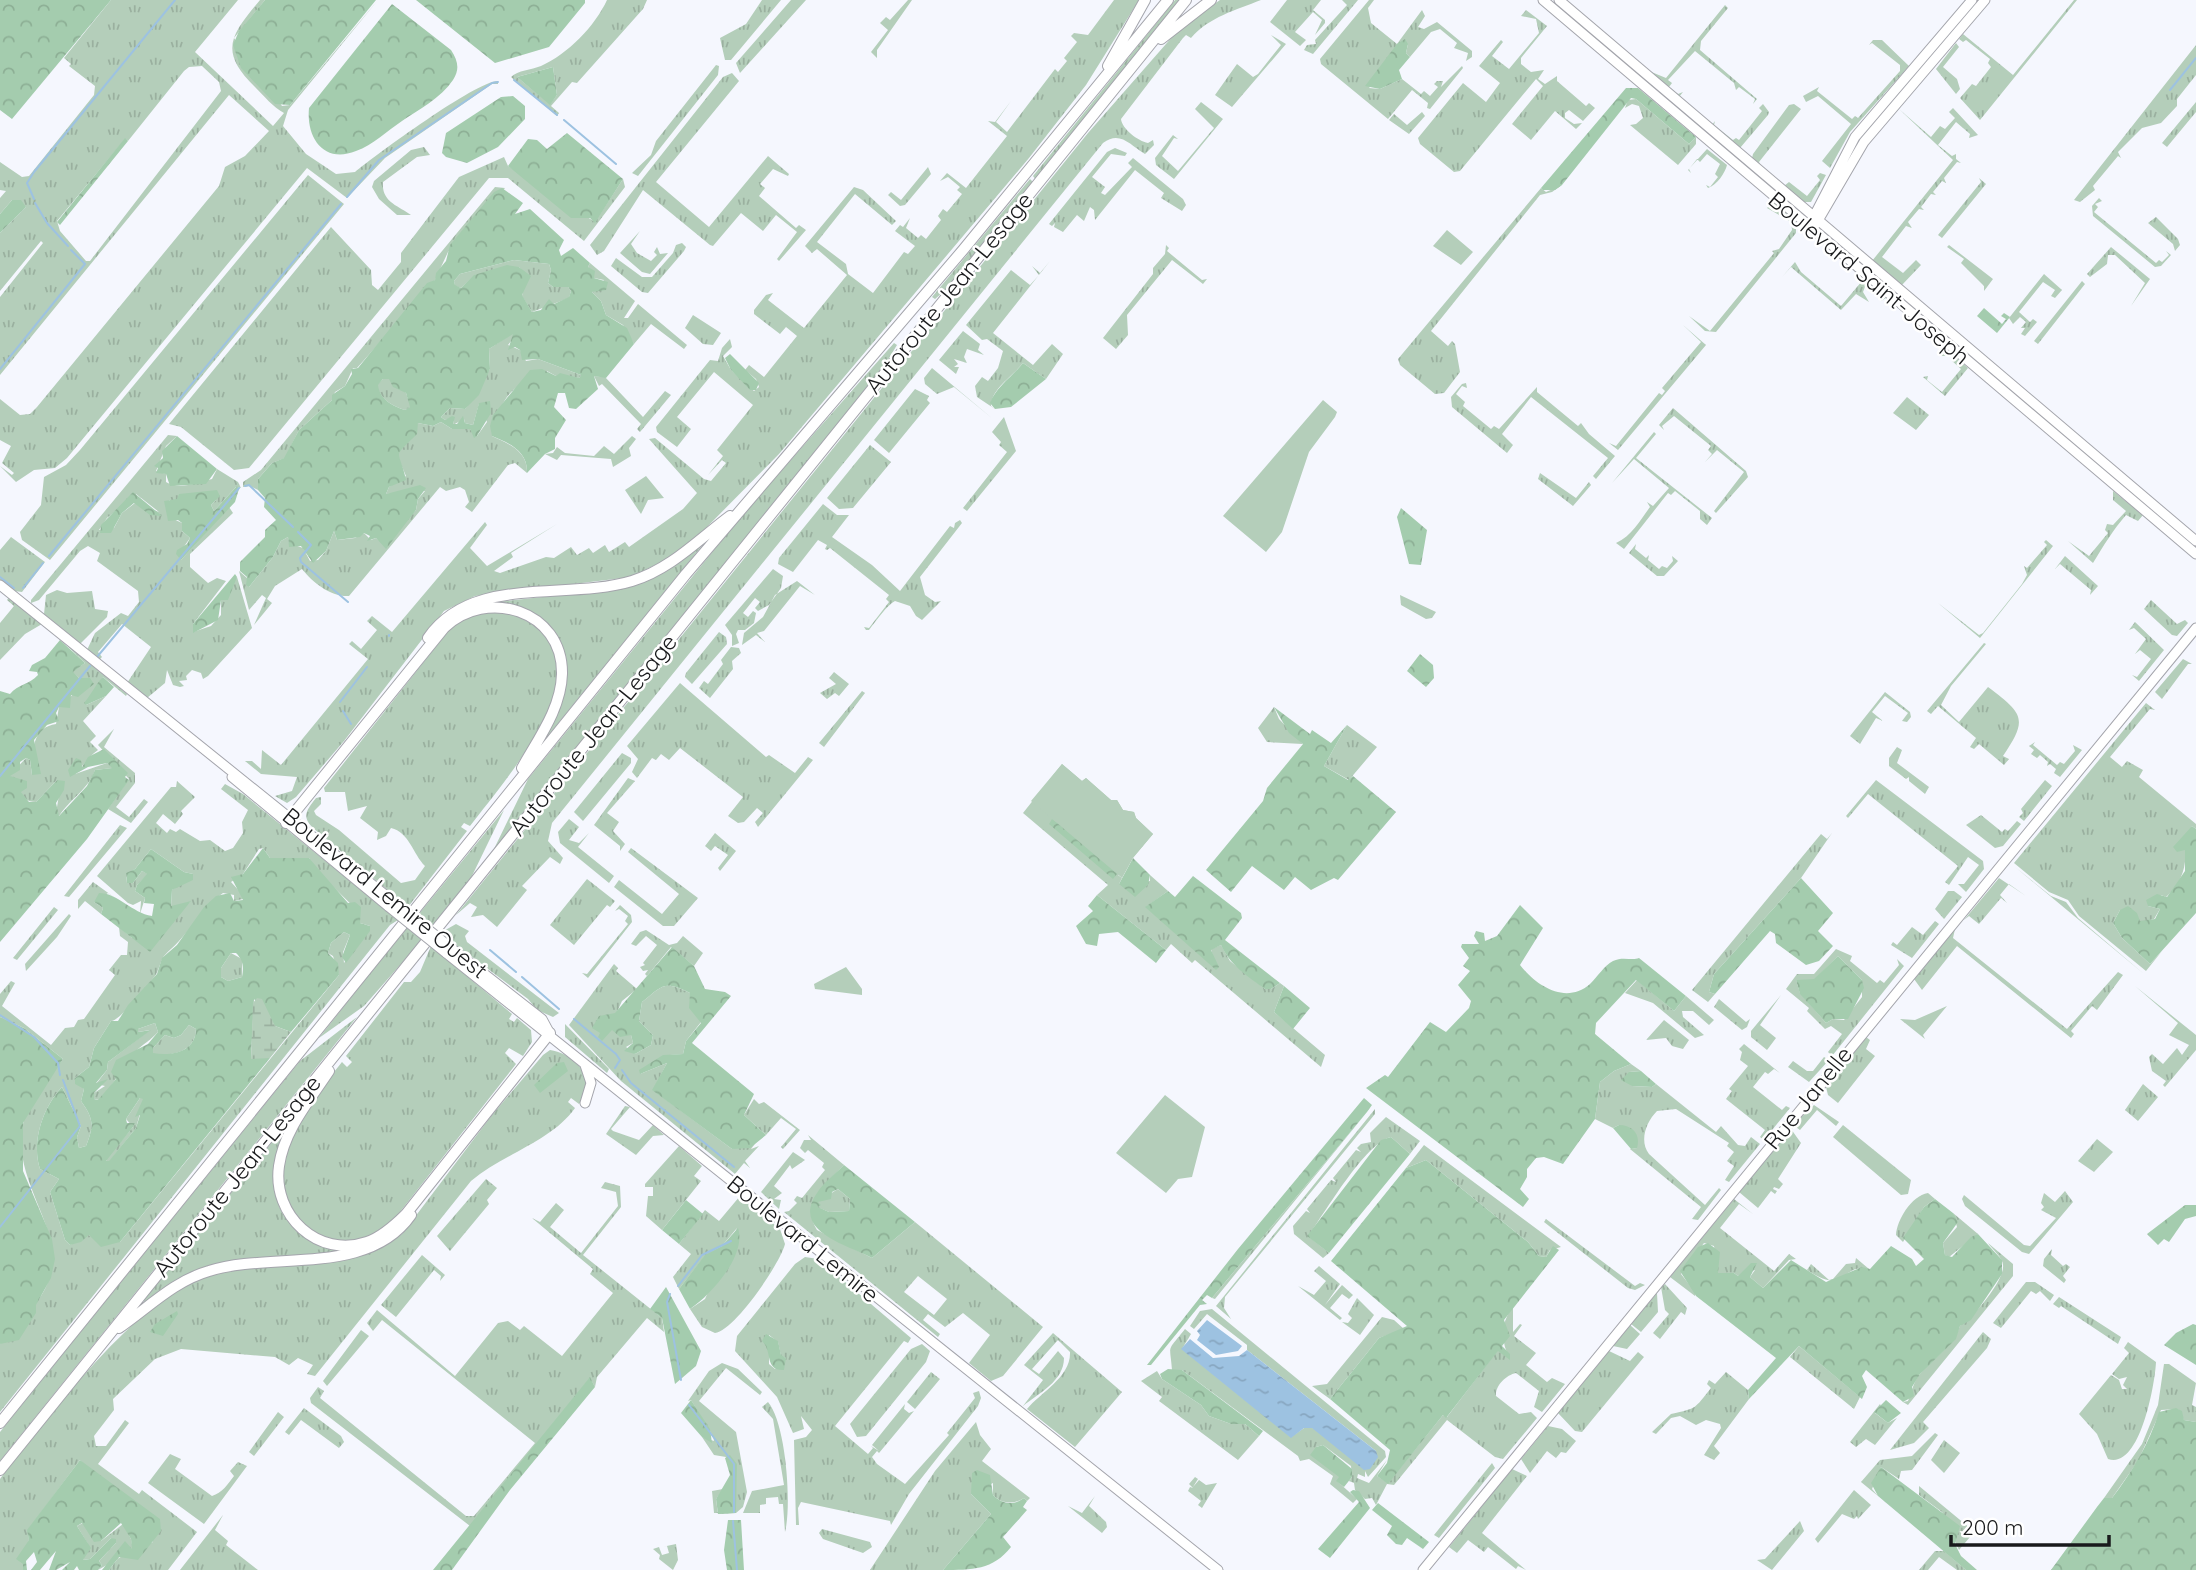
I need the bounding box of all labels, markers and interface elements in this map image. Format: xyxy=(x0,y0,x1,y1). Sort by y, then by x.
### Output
street label: Boulevard Saint-Joseph xyxy=(1763,185,1976,370)
street label: Autoroute Jean-Lesage xyxy=(858,186,1039,399)
street label: Autoroute Jean-Lesage xyxy=(502,628,683,841)
street label: Boulevard Lemire Ouest xyxy=(277,801,494,984)
street label: Rue Janelle xyxy=(1757,1040,1858,1155)
street label: Autoroute Jean-Lesage xyxy=(146,1069,327,1282)
street label: Boulevard Lemire xyxy=(722,1169,885,1309)
scale bar xyxy=(1951,1504,2108,1548)
text: 200 m xyxy=(1962,1514,2024,1540)

